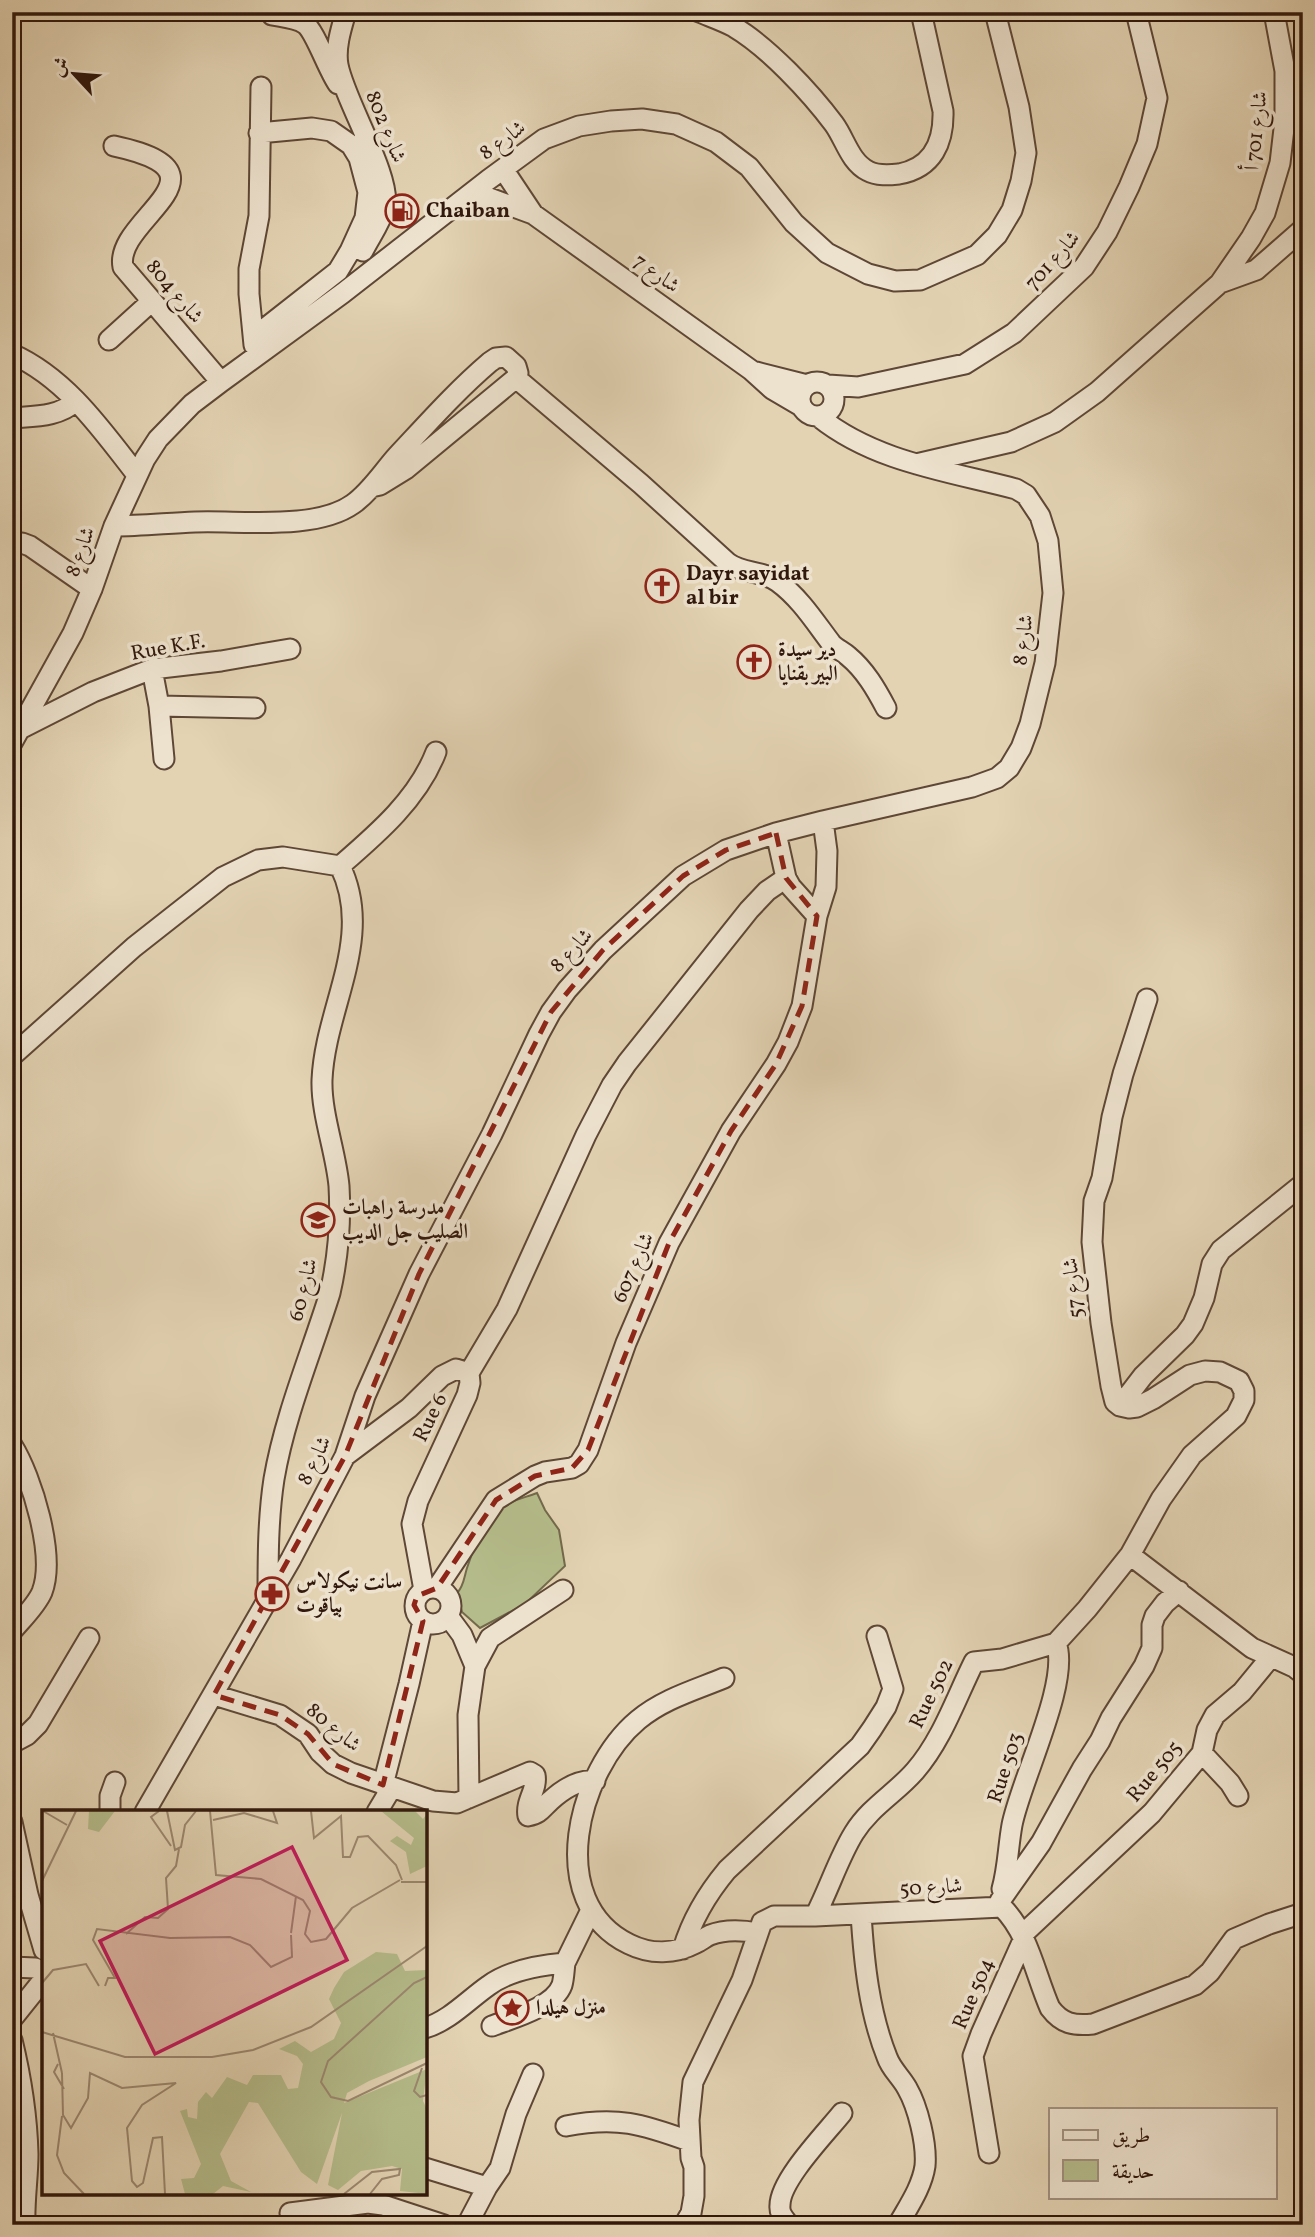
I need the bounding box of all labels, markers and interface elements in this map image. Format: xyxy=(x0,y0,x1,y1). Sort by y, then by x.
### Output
north arrow xyxy=(38,38,108,108)
text: ش xyxy=(45,53,76,82)
street label: شارع 802 xyxy=(356,87,413,168)
street label: شارع 701 أ xyxy=(1236,90,1278,172)
street label: شارع 8 xyxy=(474,114,533,169)
fuel station icon: Chaiban xyxy=(383,192,421,230)
place label: Chaiban xyxy=(426,197,510,226)
street label: شارع 701 xyxy=(1019,225,1089,298)
street label: شارع 7 xyxy=(626,247,685,302)
street label: شارع 804 xyxy=(137,254,210,332)
street label: شارع 8 xyxy=(59,523,105,582)
place label: Dayr sayidat al bir xyxy=(686,560,810,613)
church icon: Dayr sayidat al bir xyxy=(643,567,681,605)
street label: شارع 8 xyxy=(1006,613,1044,668)
street label: Rue K.F. xyxy=(129,627,207,669)
place label: دير سيدة البير بقنايا xyxy=(778,636,838,689)
church icon: دير سيدة البير بقنايا xyxy=(735,643,773,681)
street label: شارع 8 xyxy=(544,922,602,981)
place label: مدرسة راهبات الصليب جل الديب xyxy=(342,1194,468,1247)
school or university icon: مدرسة راهبات الصليب جل الديب xyxy=(299,1201,337,1239)
street label: شارع 607 xyxy=(606,1228,664,1309)
street label: شارع 60 xyxy=(282,1255,328,1325)
street label: شارع 57 xyxy=(1056,1256,1094,1320)
street label: Rue 6 xyxy=(407,1389,455,1447)
street label: شارع 8 xyxy=(291,1432,341,1491)
place label: سانت نيكولاس بياقوت xyxy=(296,1568,402,1621)
pharmacy icon: سانت نيكولاس بياقوت xyxy=(253,1575,291,1613)
street label: Rue 502 xyxy=(903,1654,961,1734)
street label: شارع 80 xyxy=(298,1696,367,1761)
street label: Rue 503 xyxy=(981,1729,1031,1807)
street label: Rue 505 xyxy=(1121,1735,1189,1809)
inset map xyxy=(42,1810,427,2195)
street label: شارع 50 xyxy=(899,1872,963,1906)
street label: Rue 504 xyxy=(946,1954,1002,2034)
place icon: منزل هيلدا xyxy=(493,1989,531,2027)
place label: منزل هيلدا xyxy=(536,1994,606,2023)
legend xyxy=(1049,2108,1276,2198)
text: طريق xyxy=(1112,2122,1150,2151)
text: حديقة xyxy=(1112,2158,1155,2187)

